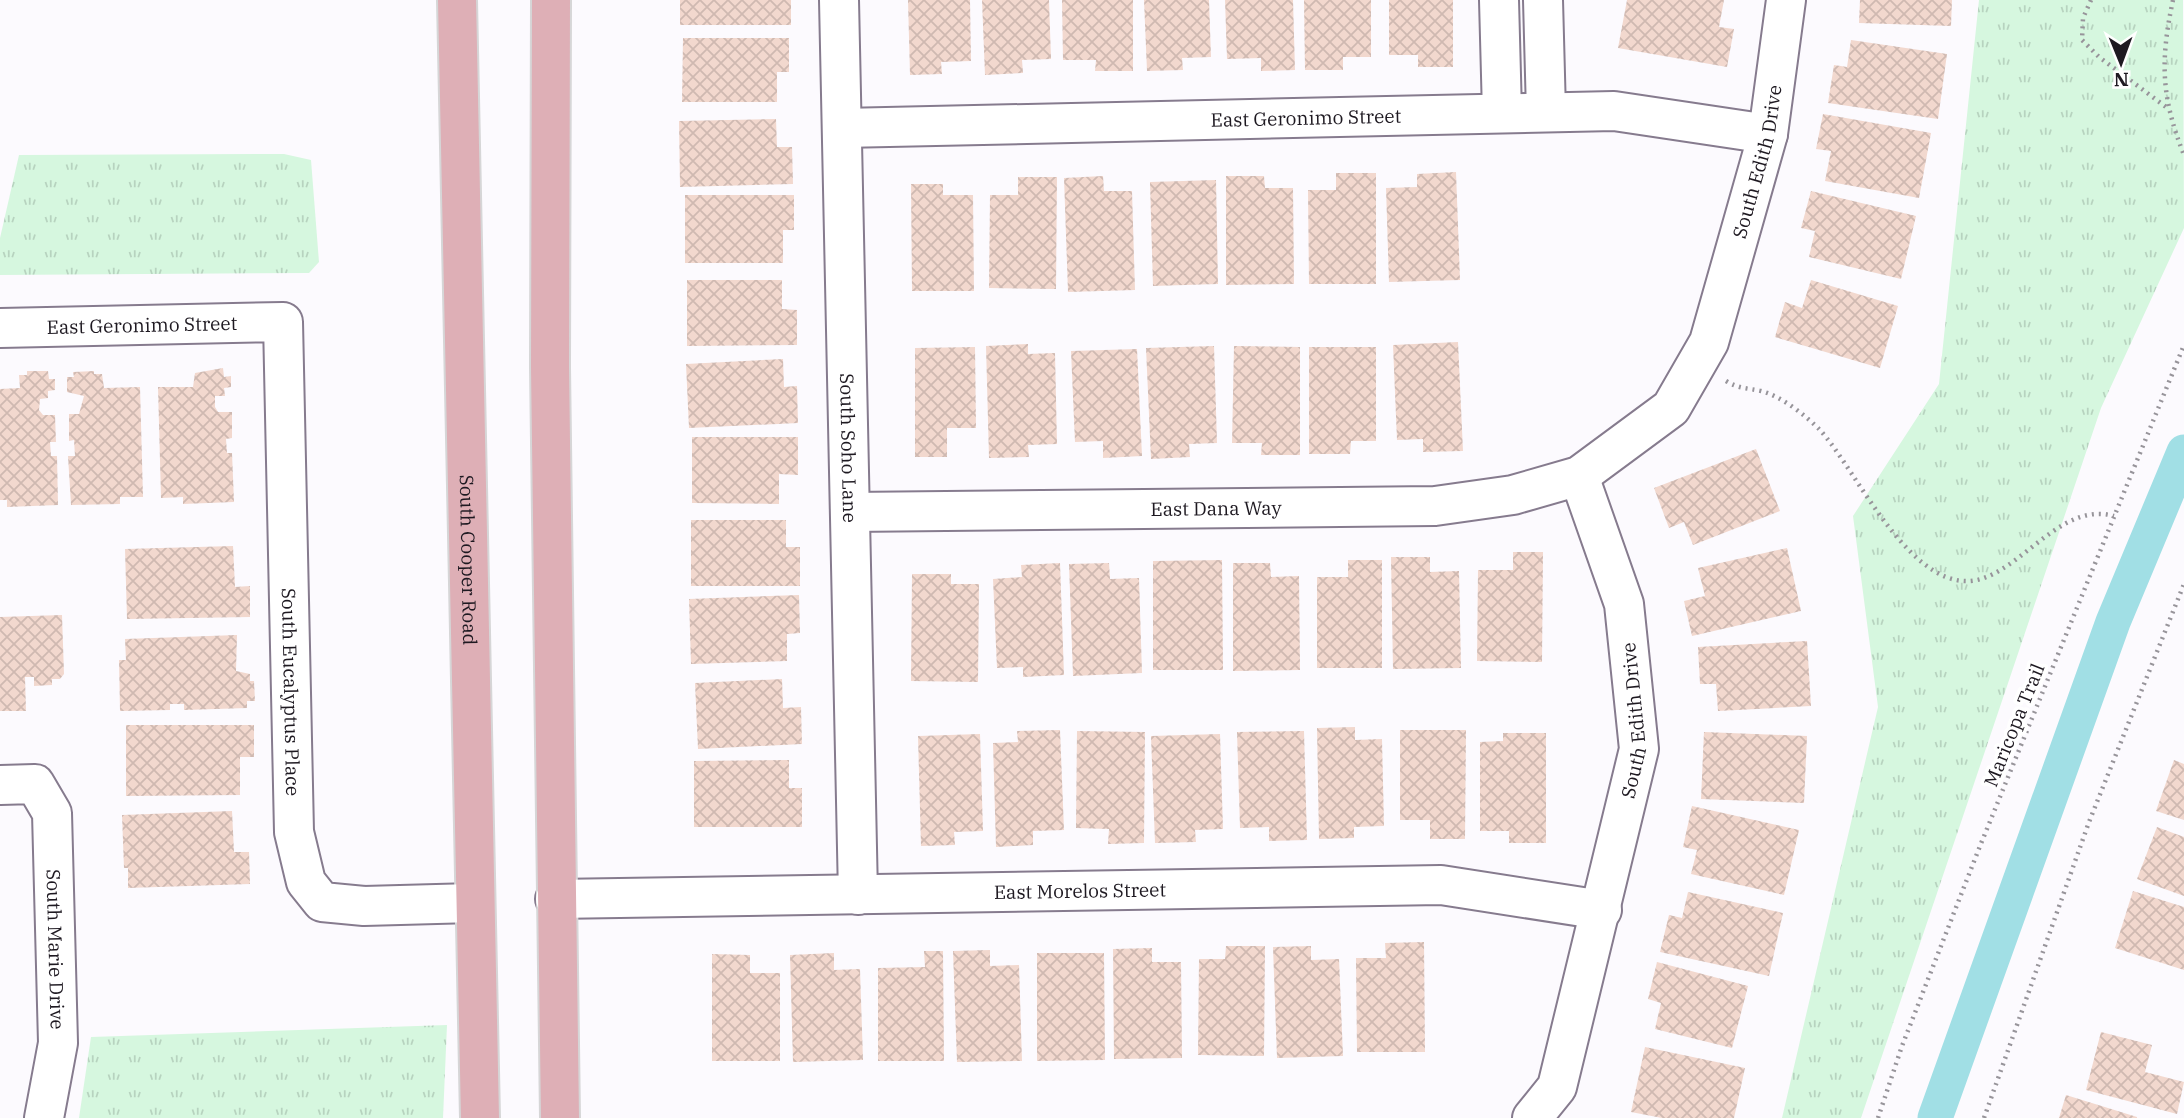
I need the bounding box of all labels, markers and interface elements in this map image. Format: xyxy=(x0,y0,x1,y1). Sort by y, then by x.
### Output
north arrow xyxy=(2086,28,2156,98)
text: N xyxy=(2114,68,2129,92)
street label: South Edith Drive xyxy=(1727,83,1786,241)
street label: East Geronimo Street xyxy=(1210,104,1402,132)
street label: East Geronimo Street xyxy=(46,311,238,339)
street label: South Soho Lane xyxy=(835,373,862,523)
street label: South Cooper Road xyxy=(455,474,482,645)
street label: East Dana Way xyxy=(1150,496,1283,521)
street label: South Eucalyptus Place xyxy=(277,587,305,796)
street label: South Edith Drive xyxy=(1615,641,1651,801)
street label: Maricopa Trail xyxy=(1978,660,2050,790)
street label: South Marie Drive xyxy=(41,869,70,1030)
street label: East Morelos Street xyxy=(994,877,1167,904)

